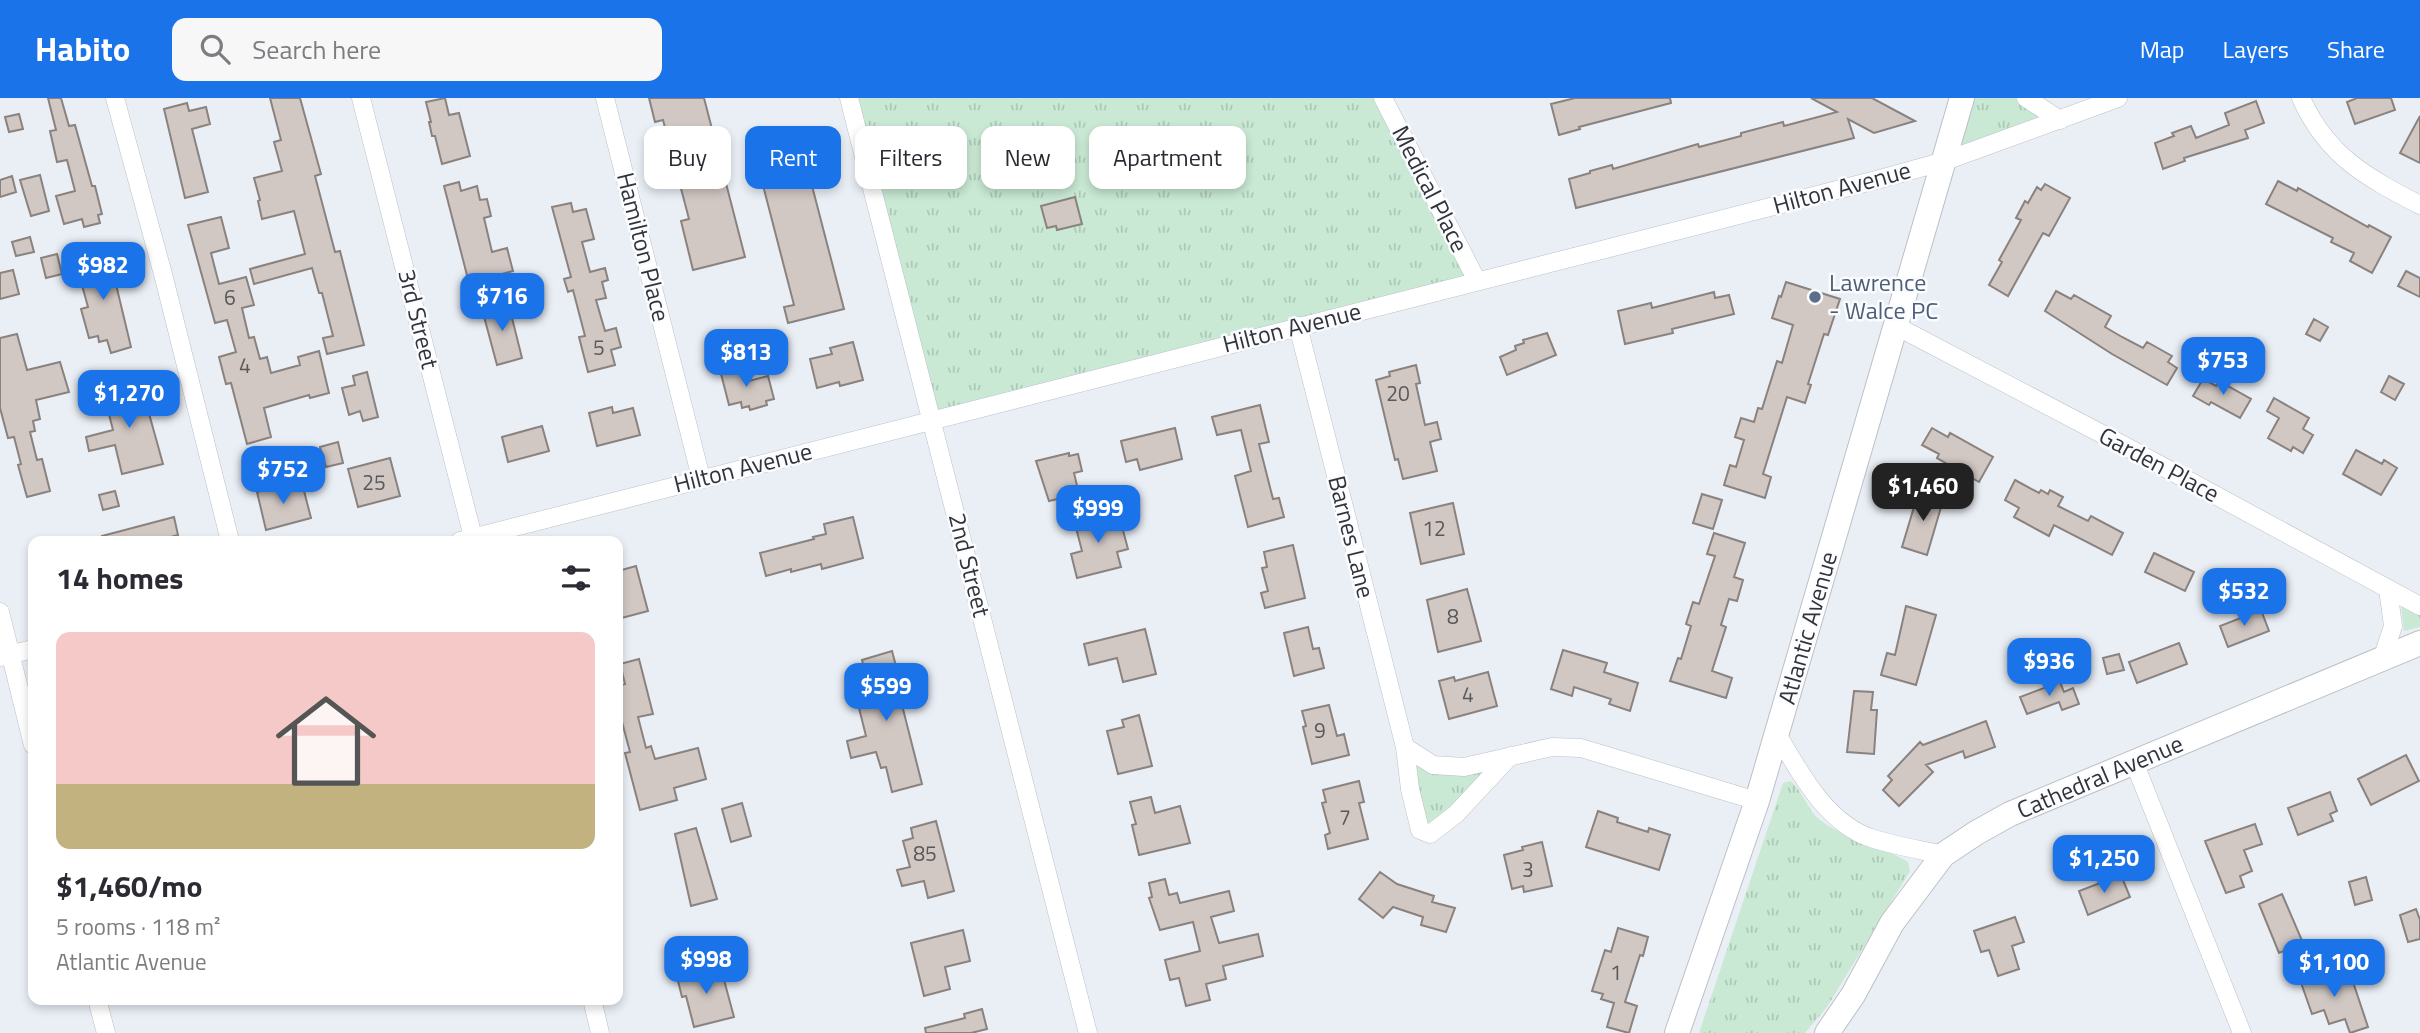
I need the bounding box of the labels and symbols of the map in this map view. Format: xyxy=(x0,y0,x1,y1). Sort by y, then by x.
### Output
street label: Medical Place xyxy=(1384,119,1478,258)
street label: Hilton Avenue xyxy=(1769,151,1915,223)
street label: Hamilton Place xyxy=(608,168,680,325)
pin: $982 xyxy=(62,242,144,302)
place label: Lawrence - Walce PC xyxy=(1829,264,1938,328)
street label: 3rd Street xyxy=(389,265,449,373)
pin: $716 xyxy=(461,274,543,333)
house number: 6 xyxy=(224,281,236,313)
marker: Lawrence - Walce PC xyxy=(1807,289,1823,305)
street label: Hilton Avenue xyxy=(1219,292,1365,362)
pin: $813 xyxy=(705,330,787,389)
house number: 5 xyxy=(593,331,605,363)
pin: $753 xyxy=(2182,338,2264,397)
house number: 4 xyxy=(239,349,251,381)
pin: $1,270 xyxy=(72,370,186,430)
house number: 20 xyxy=(1386,377,1410,409)
street label: Garden Place xyxy=(2093,417,2226,511)
street label: Hilton Avenue xyxy=(670,432,816,502)
pin: $752 xyxy=(242,446,324,506)
pin: $1,460 xyxy=(1866,464,1980,523)
house number: 25 xyxy=(362,466,386,498)
street label: Barnes Lane xyxy=(1319,472,1385,602)
pin: $999 xyxy=(1057,486,1139,545)
street label: 2nd Street xyxy=(940,509,1000,621)
house number: 12 xyxy=(1422,512,1446,544)
street label: Atlantic Avenue xyxy=(1768,547,1846,708)
pin: $532 xyxy=(2203,568,2285,628)
house number: 8 xyxy=(1447,600,1459,632)
pin: $936 xyxy=(2008,638,2090,698)
pin: $599 xyxy=(845,664,927,723)
house number: 4 xyxy=(1462,678,1474,710)
house number: 9 xyxy=(1314,714,1326,746)
street label: Cathedral Avenue xyxy=(2011,725,2188,827)
house number: 7 xyxy=(1339,801,1351,833)
pin: $1,250 xyxy=(2047,836,2161,895)
house number: 85 xyxy=(913,837,937,869)
house number: 3 xyxy=(1522,853,1534,885)
pin: $998 xyxy=(665,936,747,996)
pin: $1,100 xyxy=(2277,940,2391,999)
house number: 1 xyxy=(1610,956,1622,988)

